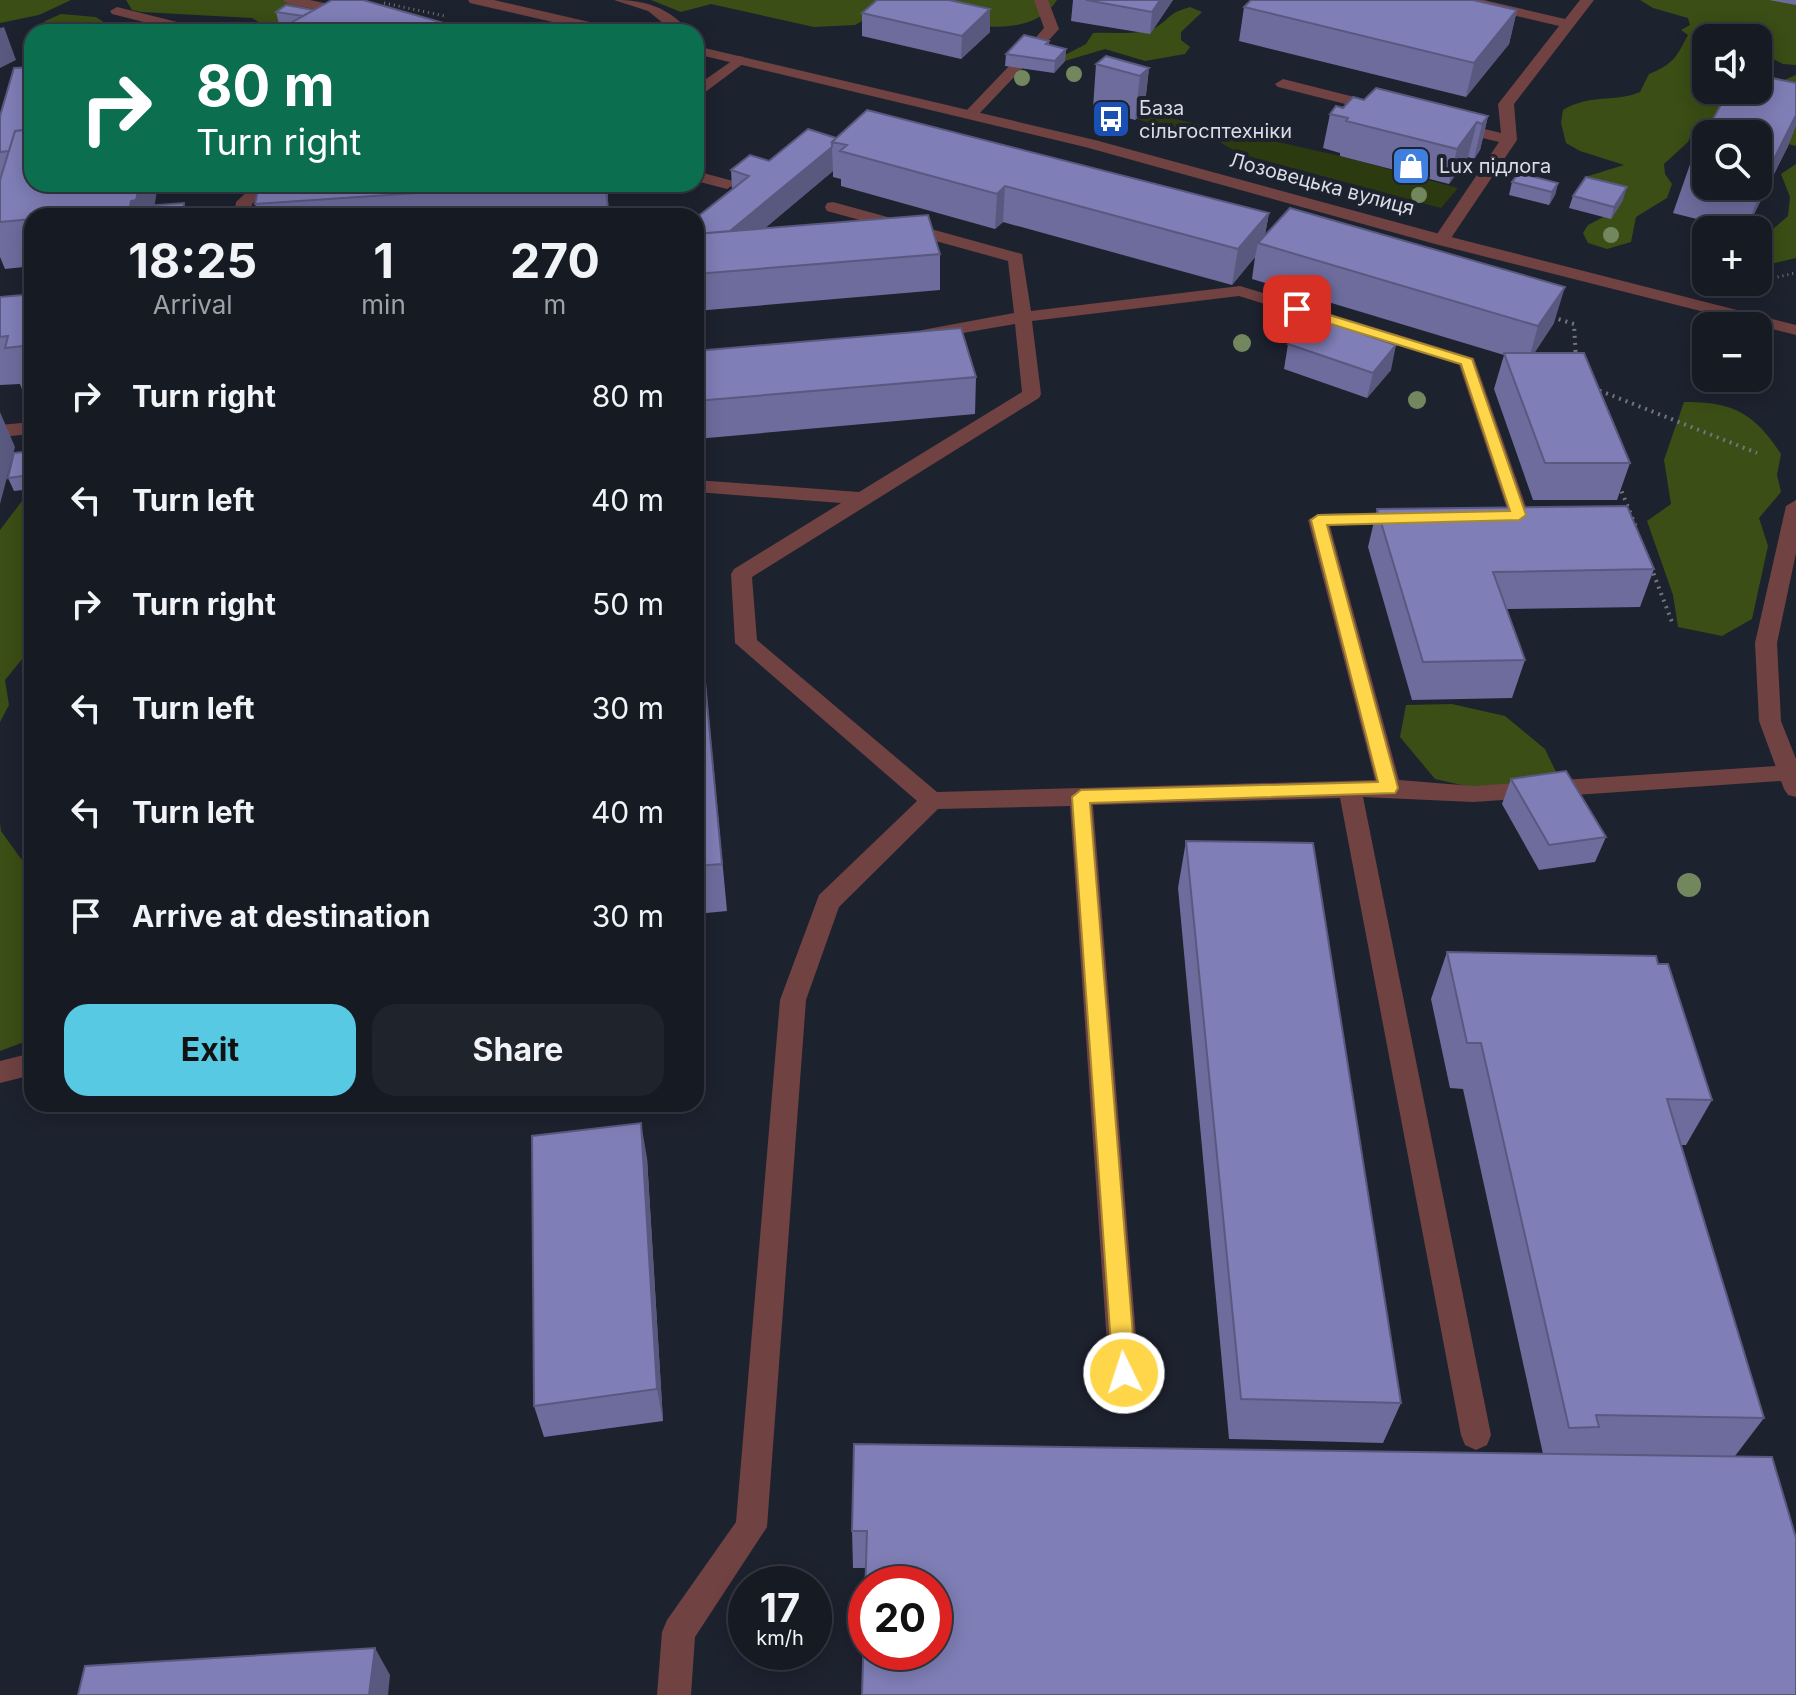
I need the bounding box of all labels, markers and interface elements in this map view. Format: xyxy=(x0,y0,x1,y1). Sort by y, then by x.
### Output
map controls xyxy=(1692,24,1772,392)
button: sound xyxy=(1692,24,1772,104)
text: 80 m xyxy=(196,52,335,120)
icon: right xyxy=(64,56,168,160)
place label: База сільгосптехніки xyxy=(1139,96,1292,143)
bus stop icon: База сільгосптехніки xyxy=(1090,98,1132,140)
text: Turn right xyxy=(196,120,361,164)
button: search xyxy=(1692,120,1772,200)
shop icon: Lux підлога xyxy=(1390,145,1432,187)
street label: Лозовецька вулиця xyxy=(1227,148,1417,220)
place label: Lux підлога xyxy=(1439,154,1551,178)
button: + xyxy=(1692,216,1772,296)
text: 18:25 xyxy=(128,231,257,290)
text: 1 xyxy=(373,231,394,290)
text: 270 xyxy=(510,231,600,290)
pin xyxy=(1263,275,1331,343)
icon: arrive xyxy=(1275,287,1319,331)
text: Arrival xyxy=(153,289,233,320)
text: min xyxy=(361,289,406,320)
text: m xyxy=(543,289,566,320)
button: − xyxy=(1692,312,1772,392)
icon: right xyxy=(64,374,108,418)
text: Turn right xyxy=(132,378,276,414)
text: 80 m xyxy=(592,378,664,414)
icon: left xyxy=(64,478,108,522)
text: Turn left xyxy=(132,482,254,518)
text: 40 m xyxy=(591,482,664,518)
icon: right xyxy=(64,582,108,626)
text: Turn right xyxy=(132,586,276,622)
text: 50 m xyxy=(592,586,664,622)
icon: left xyxy=(64,686,108,730)
text: Turn left xyxy=(132,690,254,726)
text: 30 m xyxy=(592,690,664,726)
icon: left xyxy=(64,790,108,834)
text: Turn left xyxy=(132,794,254,830)
text: 40 m xyxy=(591,794,664,830)
icon: arrive xyxy=(64,894,108,938)
text: Arrive at destination xyxy=(132,898,430,934)
text: 30 m xyxy=(592,898,664,934)
button: Exit xyxy=(64,1004,356,1096)
button: Share xyxy=(372,1004,664,1096)
position arrow xyxy=(1082,1331,1166,1415)
speed limit sign: 20 xyxy=(848,1566,952,1670)
text: 17 xyxy=(760,1583,800,1632)
text: km/h xyxy=(756,1626,804,1650)

